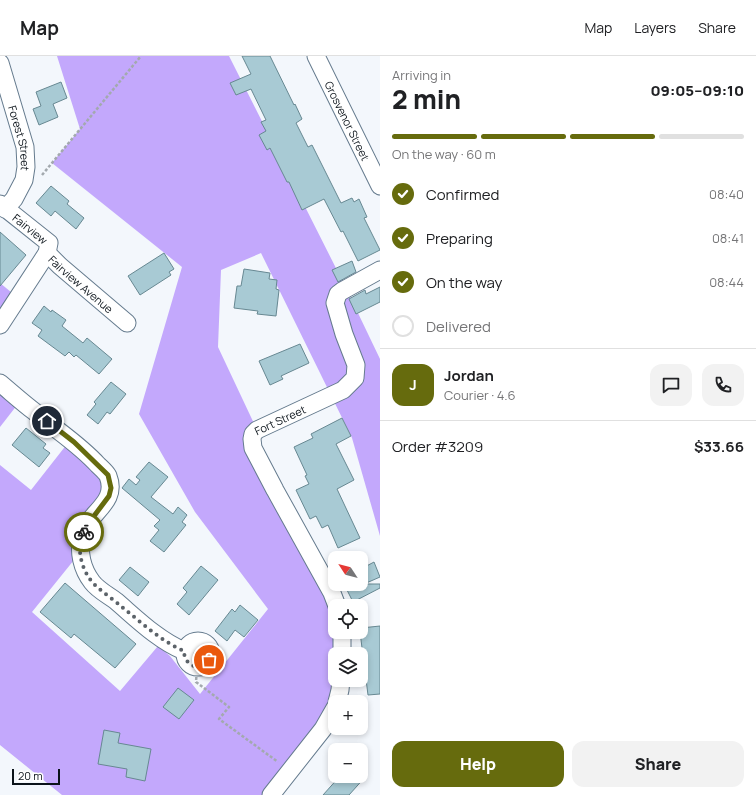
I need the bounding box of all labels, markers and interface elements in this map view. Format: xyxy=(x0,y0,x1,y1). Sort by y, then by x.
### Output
text: Map xyxy=(20,15,59,41)
text: Map xyxy=(584,18,612,37)
text: Layers xyxy=(634,18,676,37)
text: Share xyxy=(698,18,736,37)
text: Arriving in xyxy=(392,66,451,84)
street label: Grosvenor Street xyxy=(322,78,374,163)
text: 09:05–09:10 xyxy=(650,80,744,101)
text: 2 min xyxy=(392,81,461,117)
street label: Forest Street xyxy=(6,104,34,172)
text: On the way · 60 m xyxy=(392,145,496,163)
icon: check xyxy=(392,183,414,205)
text: Confirmed xyxy=(426,184,499,205)
text: 08:40 xyxy=(709,185,744,203)
street label: Fairview xyxy=(10,210,52,247)
icon: check xyxy=(392,227,414,249)
text: Preparing xyxy=(426,228,493,249)
text: 08:41 xyxy=(712,229,744,247)
street label: Fairview Avenue xyxy=(46,252,117,316)
icon: check xyxy=(392,271,414,293)
text: On the way xyxy=(426,272,502,293)
text: 08:44 xyxy=(709,273,744,291)
text: Delivered xyxy=(426,316,491,337)
button: chat xyxy=(650,364,692,406)
button: phone xyxy=(702,364,744,406)
text: Jordan xyxy=(444,365,494,386)
text: J xyxy=(409,374,417,395)
text: Courier · 4.6 xyxy=(444,386,516,404)
street label: Fort Street xyxy=(252,401,308,438)
pin xyxy=(30,404,64,438)
icon: home xyxy=(36,410,58,432)
text: Order #3209 xyxy=(392,436,483,457)
text: $33.66 xyxy=(694,436,744,457)
courier xyxy=(64,512,104,552)
icon: bike xyxy=(73,521,95,543)
north arrow xyxy=(328,551,368,591)
map controls xyxy=(328,551,368,783)
button: locate xyxy=(328,599,368,639)
pin xyxy=(192,643,226,677)
button: layers xyxy=(328,647,368,687)
icon: bag xyxy=(198,649,220,671)
button: + xyxy=(328,695,368,735)
button: Help xyxy=(392,741,564,787)
button: Share xyxy=(572,741,744,787)
button: − xyxy=(328,743,368,783)
scale bar xyxy=(12,767,60,786)
text: 20 m xyxy=(18,768,43,783)

